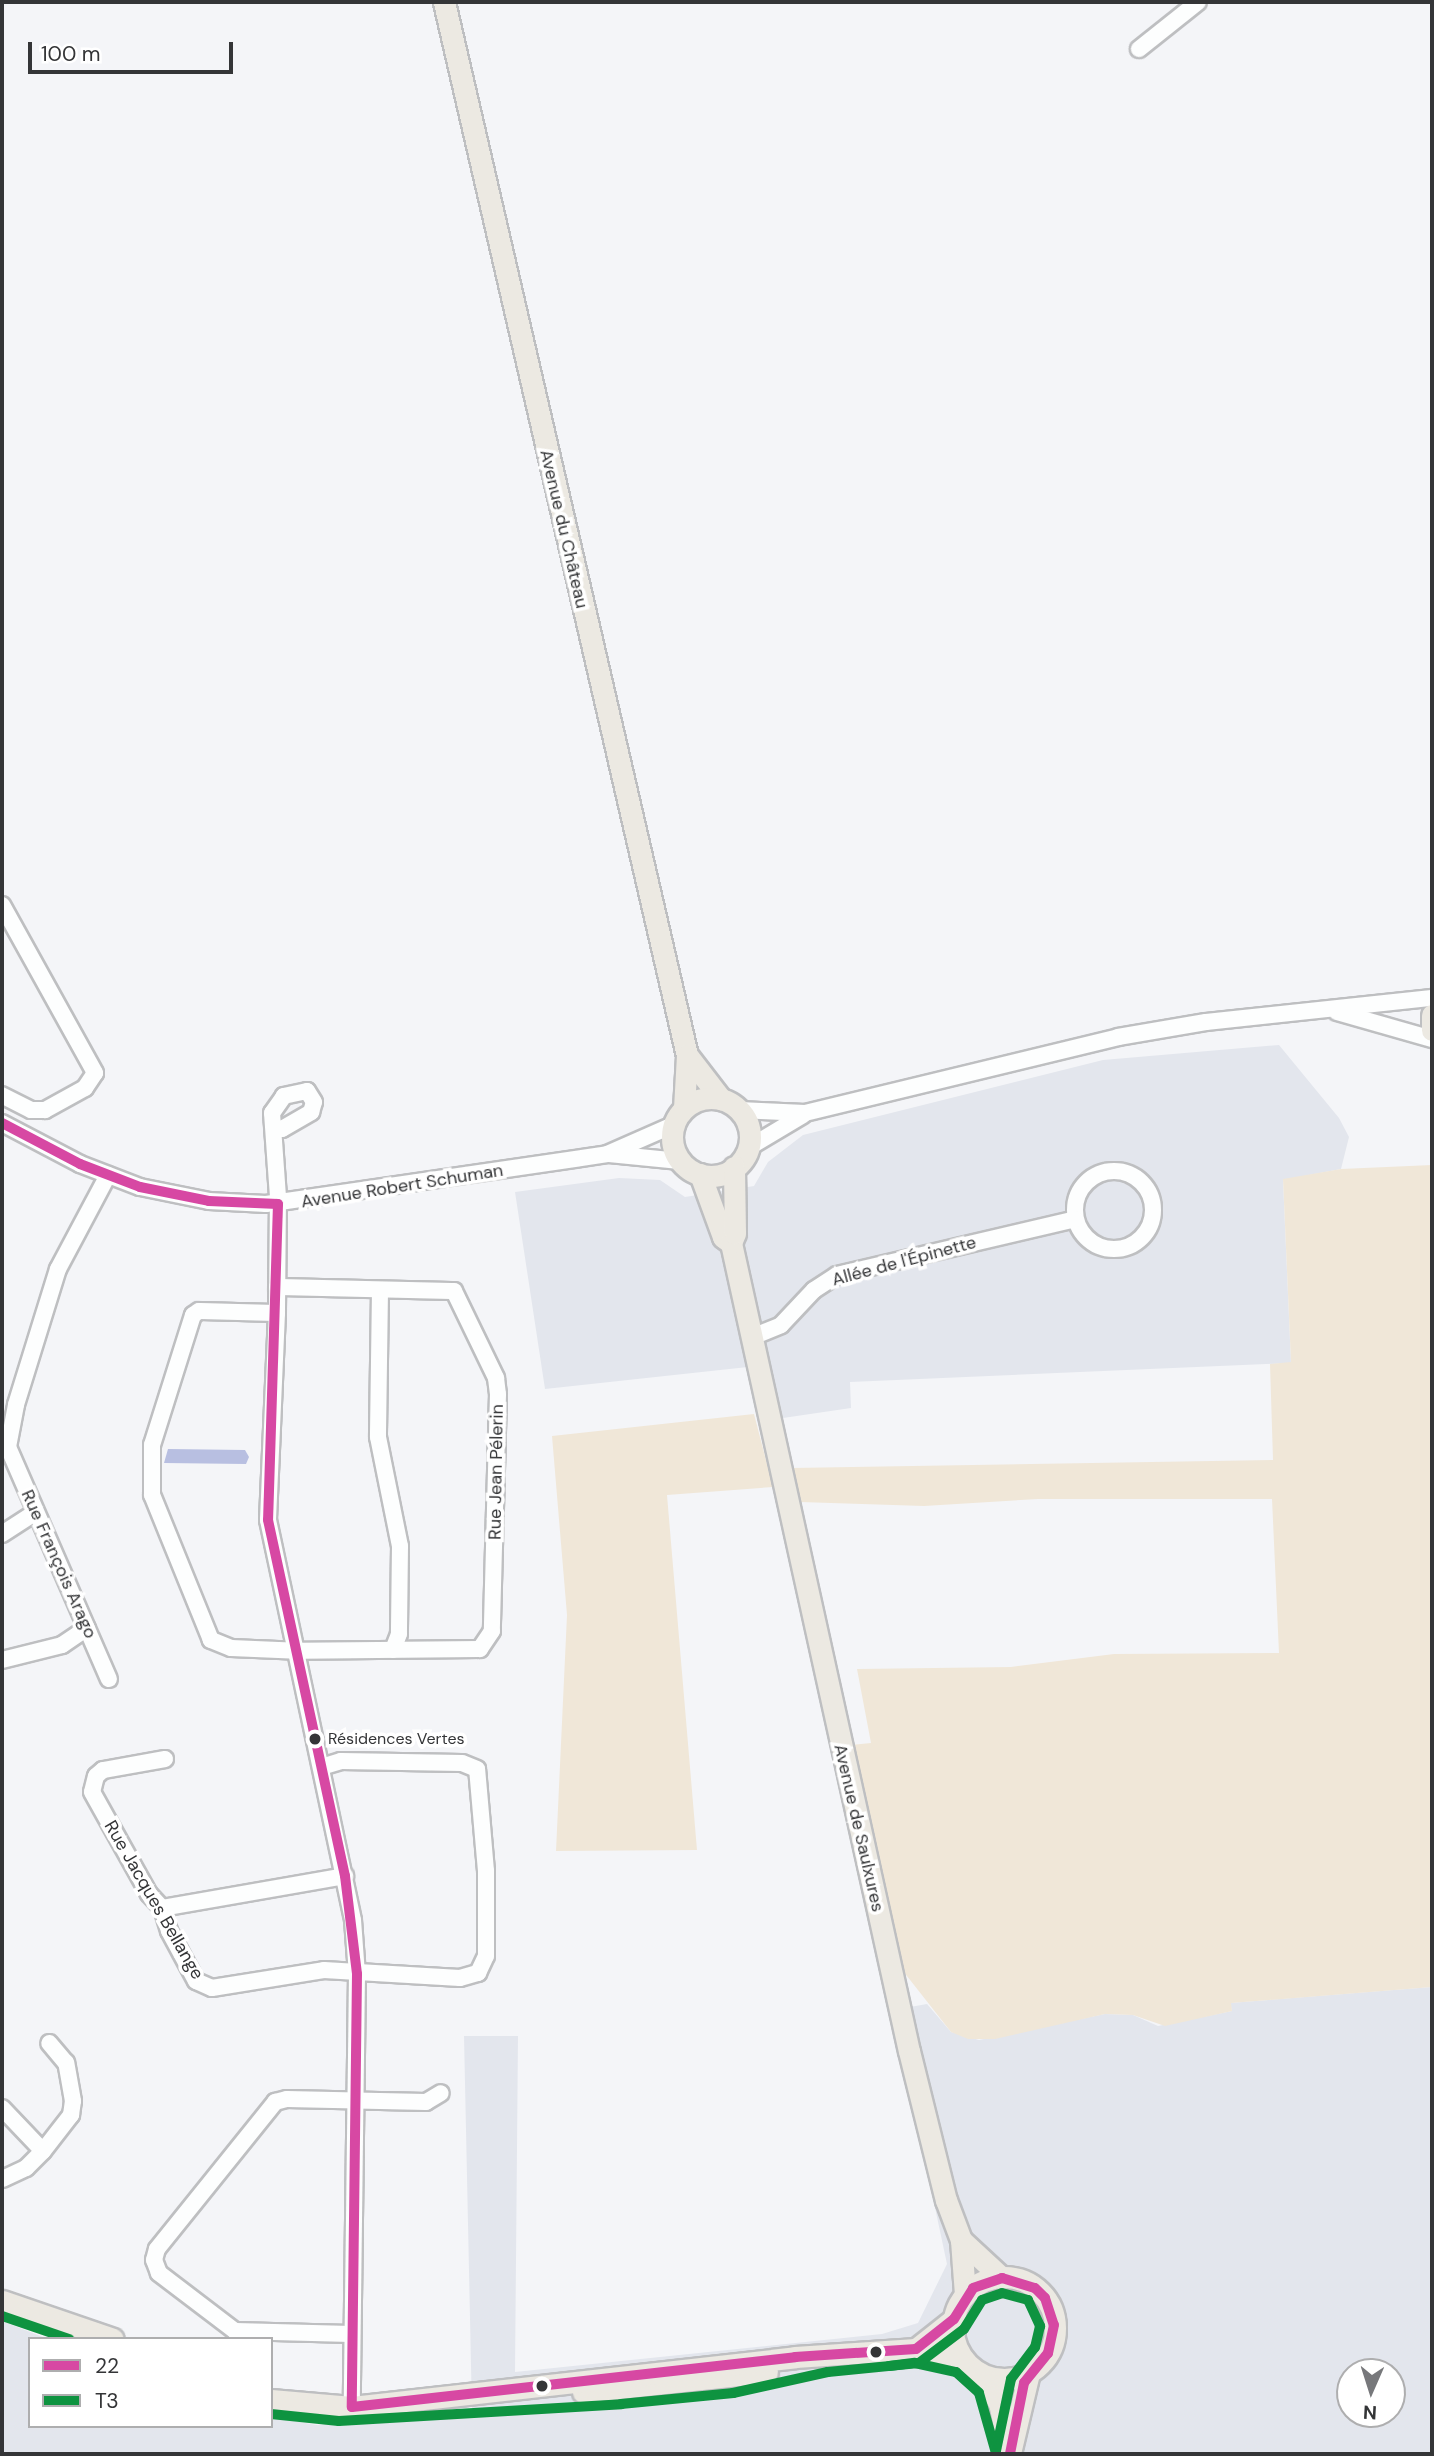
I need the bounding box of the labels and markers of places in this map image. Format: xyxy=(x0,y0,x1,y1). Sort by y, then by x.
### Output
place label: Résidences Vertes xyxy=(328,1729,465,1749)
marker: Résidences Vertes xyxy=(308,1732,322,1746)
unlabelled marker xyxy=(869,2345,883,2359)
unlabelled marker xyxy=(535,2379,549,2393)

